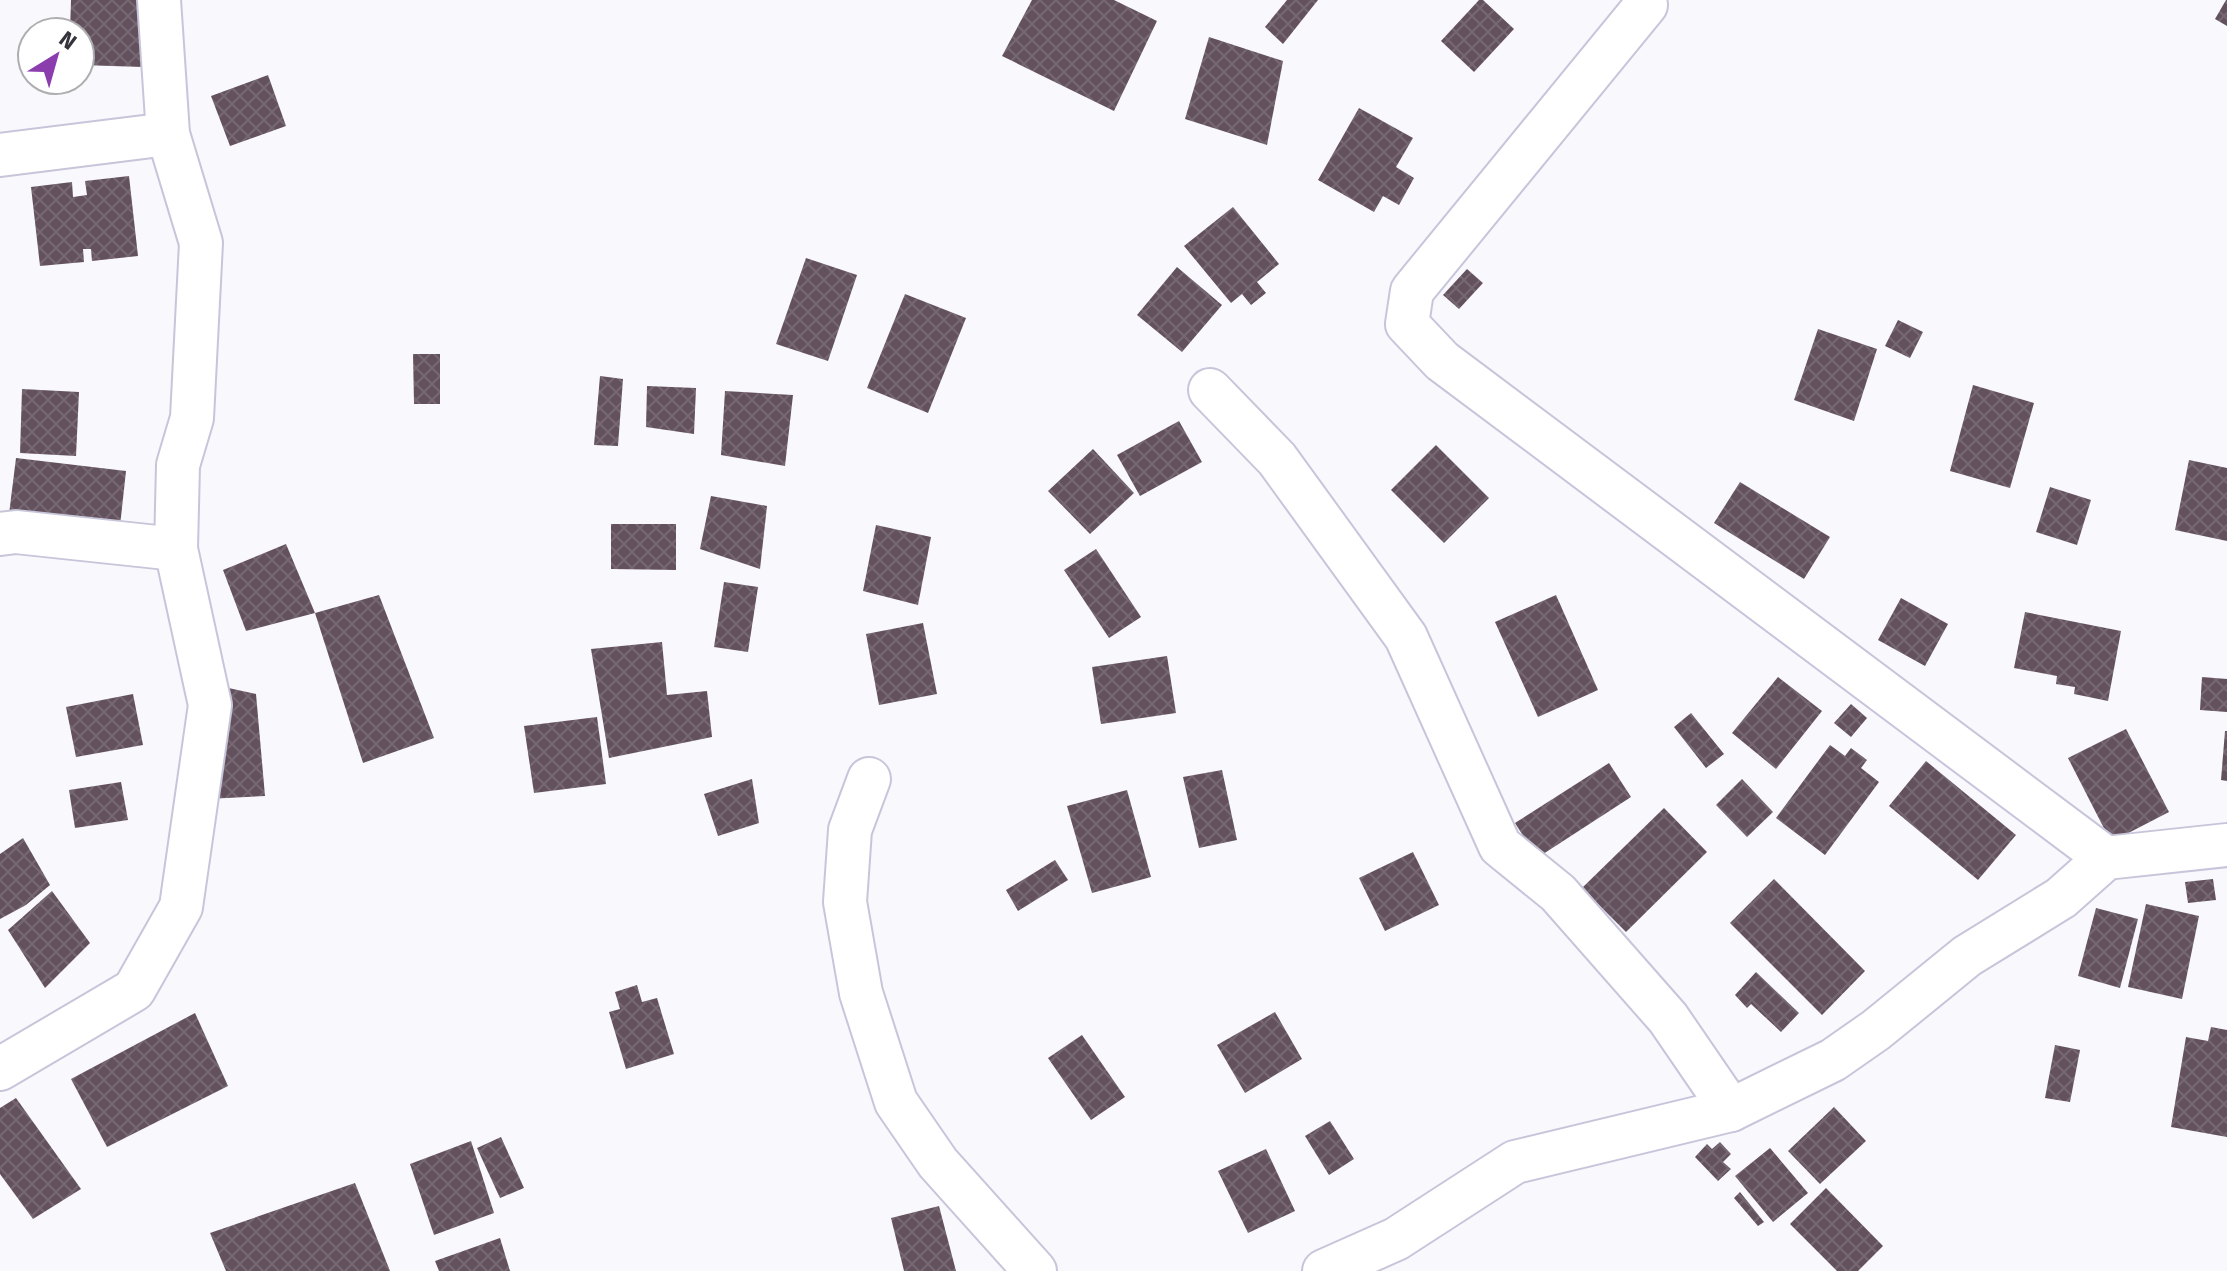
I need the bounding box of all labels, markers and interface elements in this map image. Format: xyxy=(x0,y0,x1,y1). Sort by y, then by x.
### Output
north arrow xyxy=(16,16,96,96)
text: N xyxy=(54,25,82,56)

